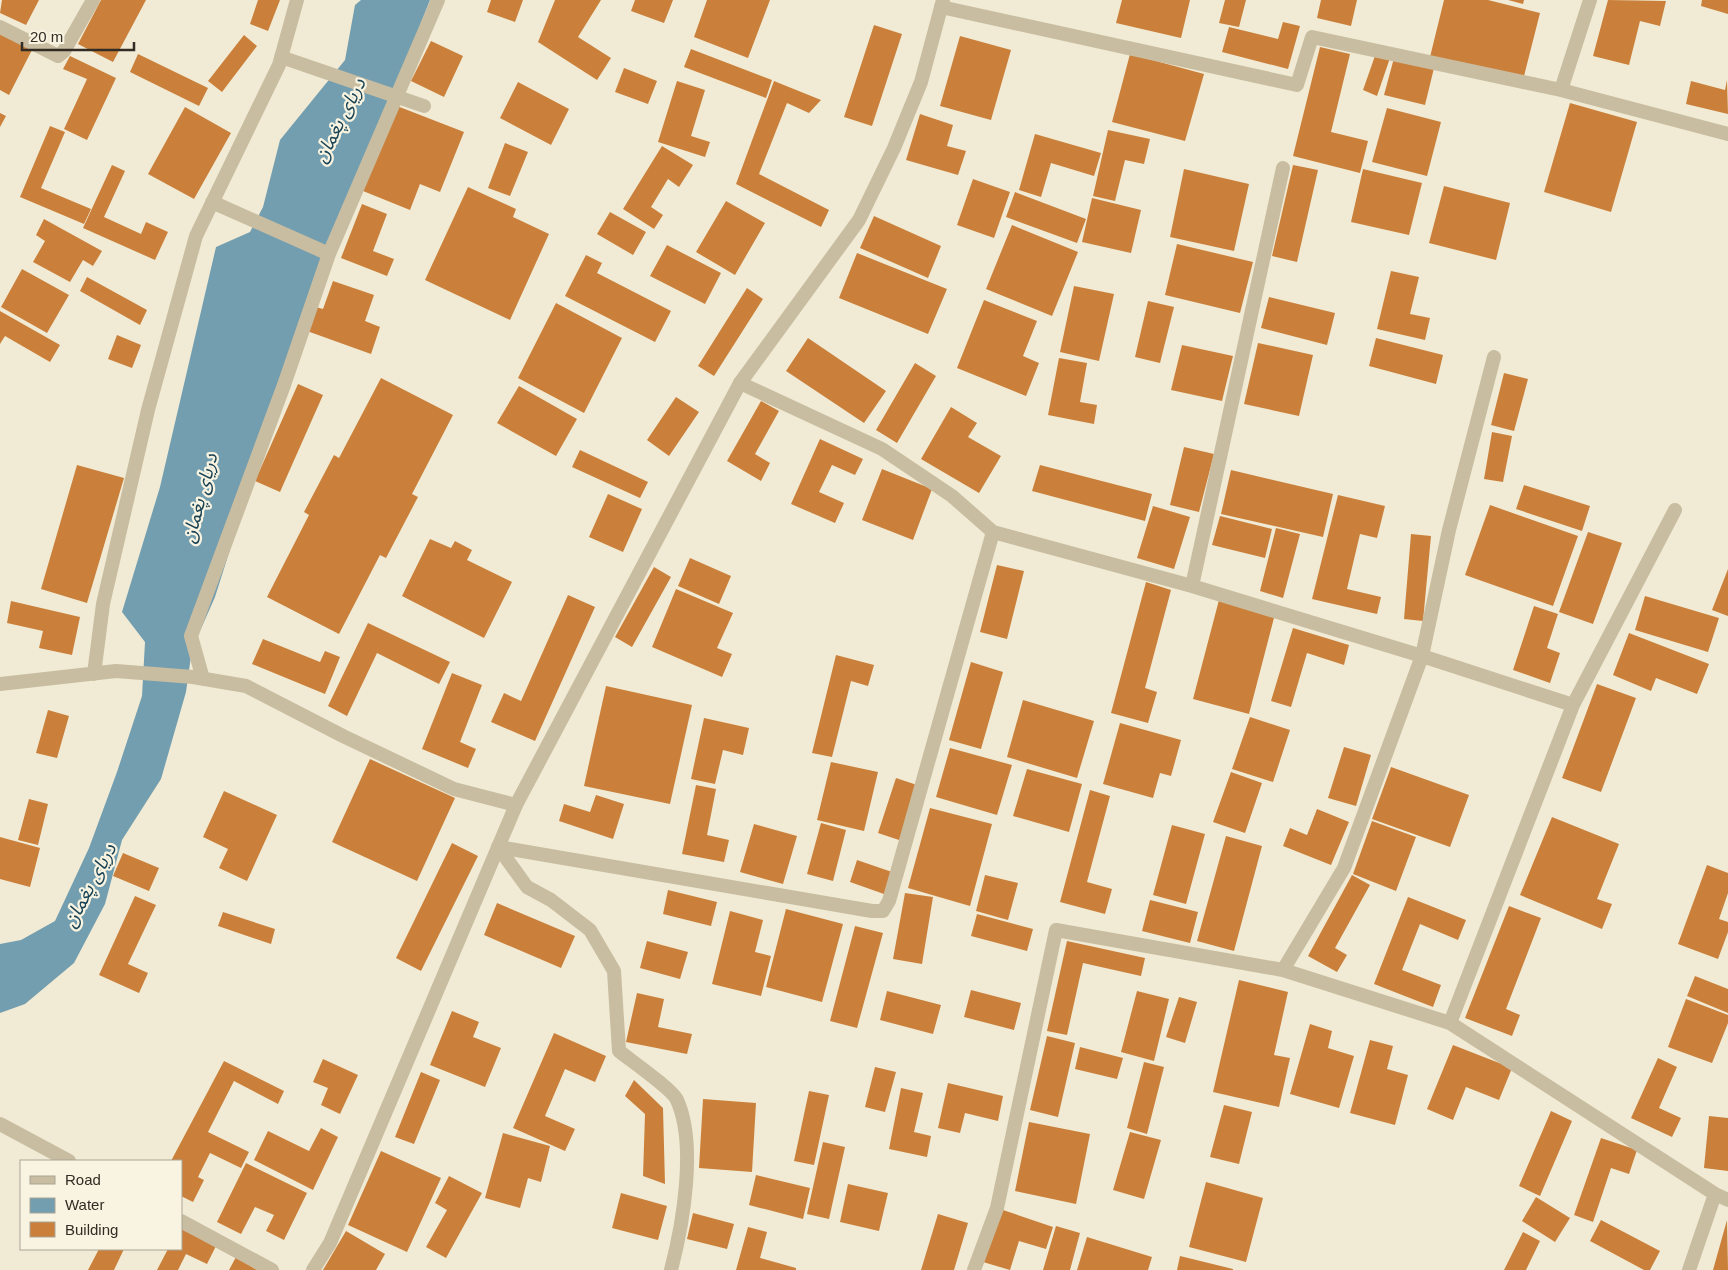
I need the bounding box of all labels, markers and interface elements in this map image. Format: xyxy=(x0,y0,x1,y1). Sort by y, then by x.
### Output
scale bar xyxy=(22,20,135,52)
text: 20 m xyxy=(30,28,63,45)
water label: دریای پغمان xyxy=(309,74,372,167)
water label: دریای پغمان xyxy=(177,450,224,546)
water label: دریای پغمان xyxy=(59,839,123,932)
legend xyxy=(20,1160,182,1250)
text: Road xyxy=(65,1171,101,1188)
text: Water xyxy=(65,1196,104,1213)
text: Building xyxy=(65,1221,118,1238)

